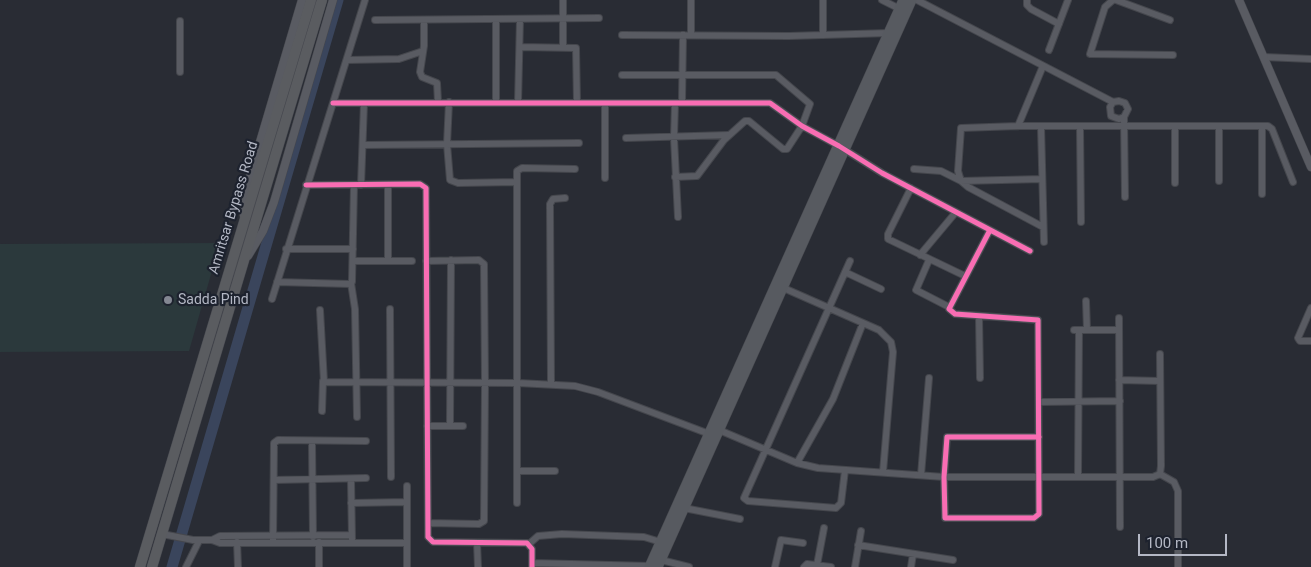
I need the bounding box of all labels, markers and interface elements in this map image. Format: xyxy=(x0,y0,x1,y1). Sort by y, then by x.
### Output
street label: Amritsar Bypass Road xyxy=(206,140,262,276)
place label: Sadda Pind xyxy=(178,292,249,308)
marker: Sadda Pind xyxy=(162,294,174,306)
scale bar xyxy=(1141,524,1230,556)
text: 100 m xyxy=(1146,534,1188,552)

